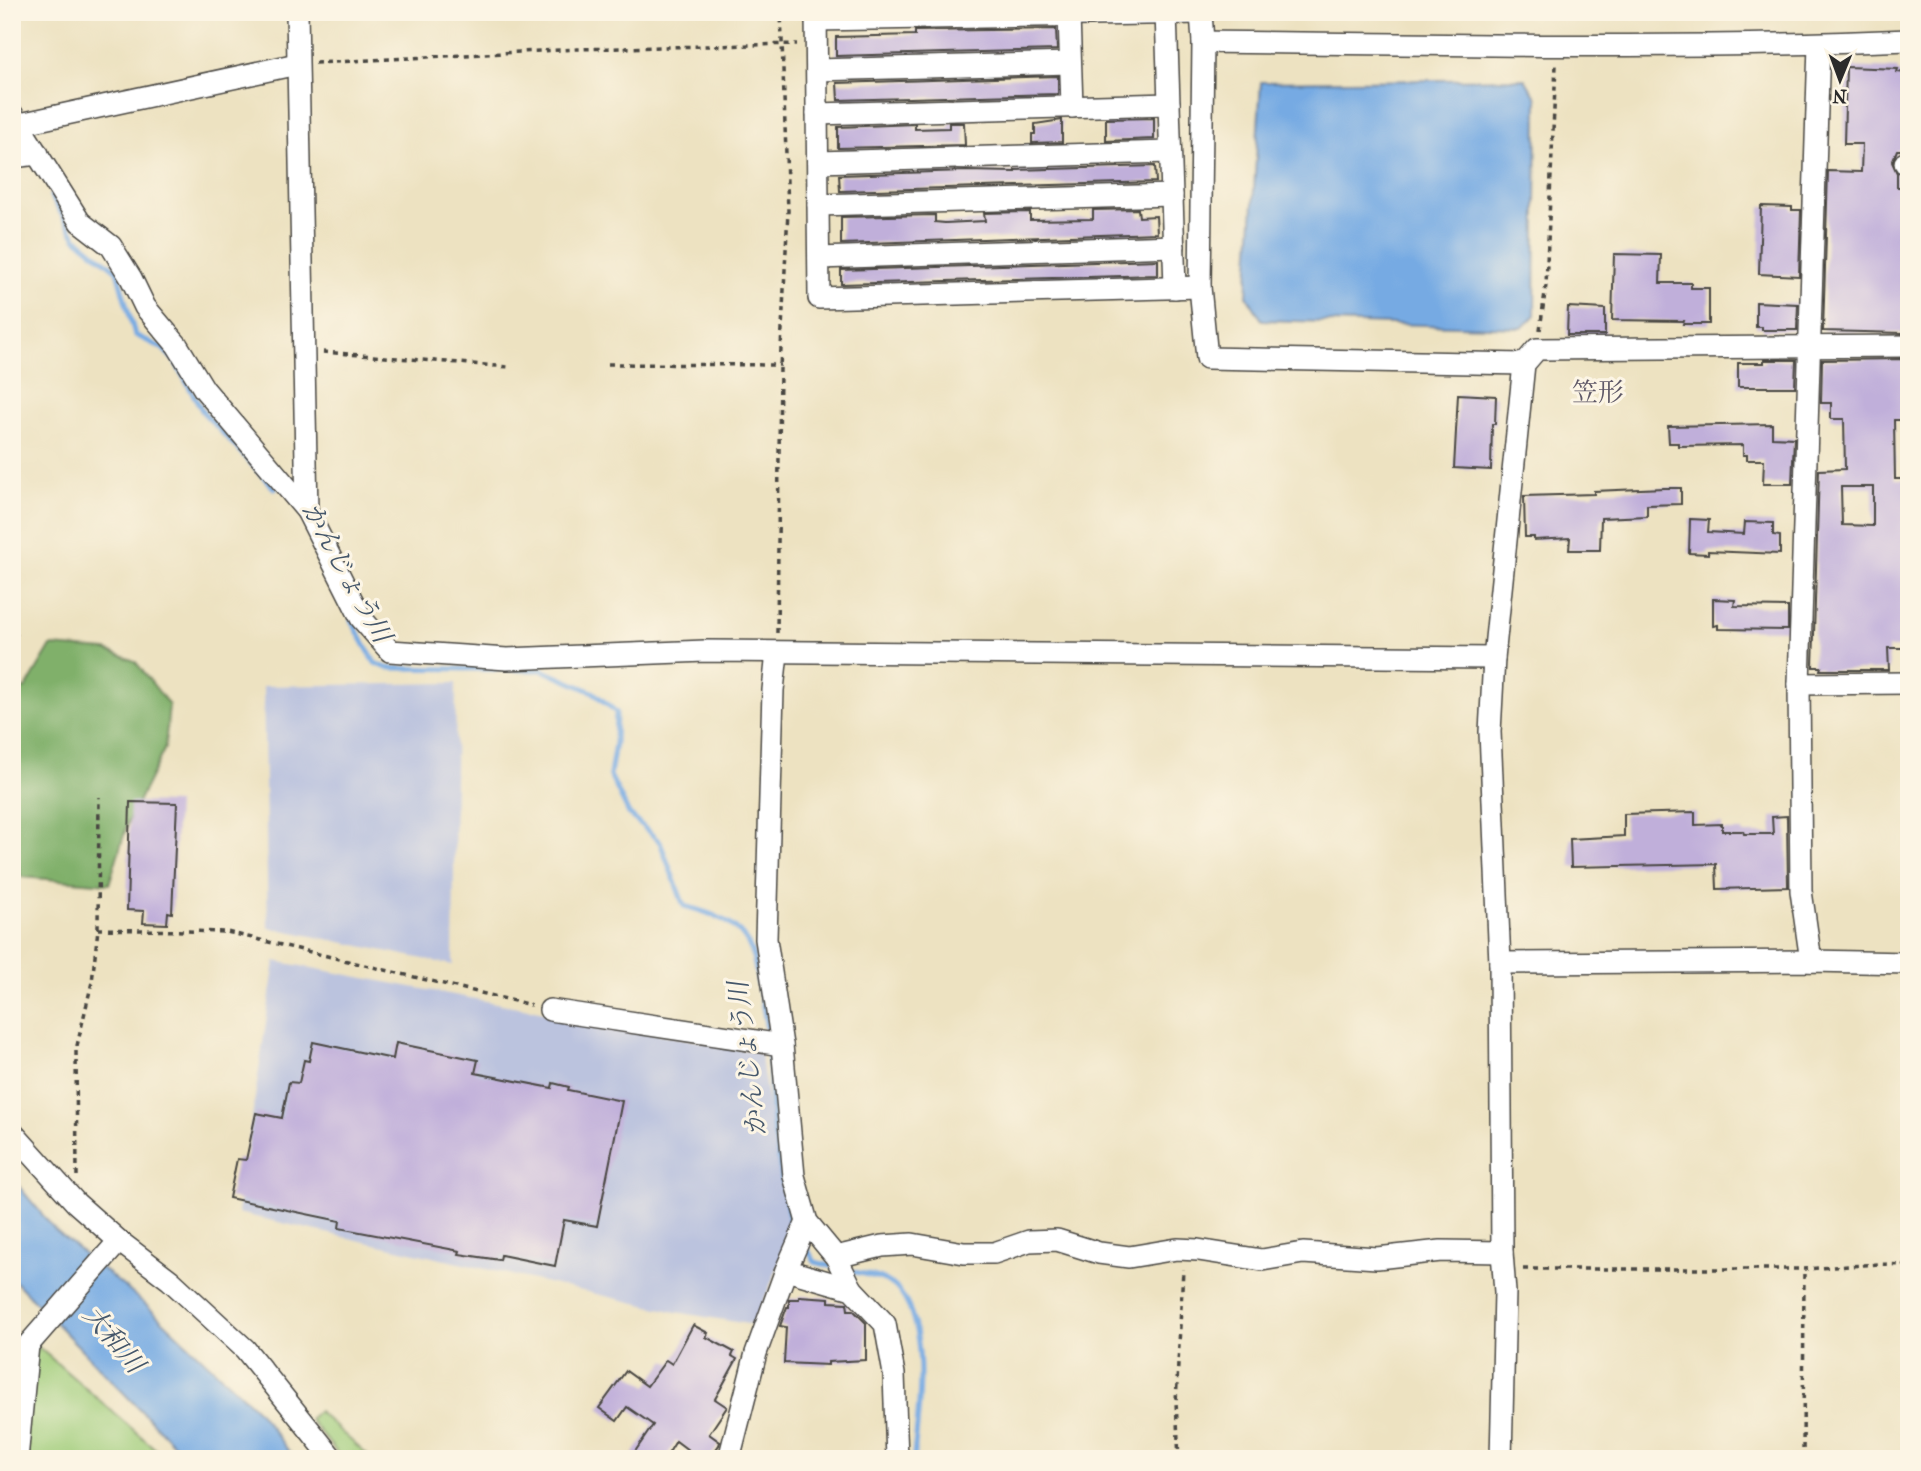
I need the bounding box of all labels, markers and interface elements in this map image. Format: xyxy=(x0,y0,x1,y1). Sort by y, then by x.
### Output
north arrow xyxy=(1806,46,1876,116)
text: N xyxy=(1832,85,1847,107)
district label: 笠形 xyxy=(1572,377,1624,408)
water label: かんじょう川 xyxy=(295,497,399,651)
water label: かんじょう川 xyxy=(722,977,772,1138)
water label: 大和川 xyxy=(77,1299,152,1381)

